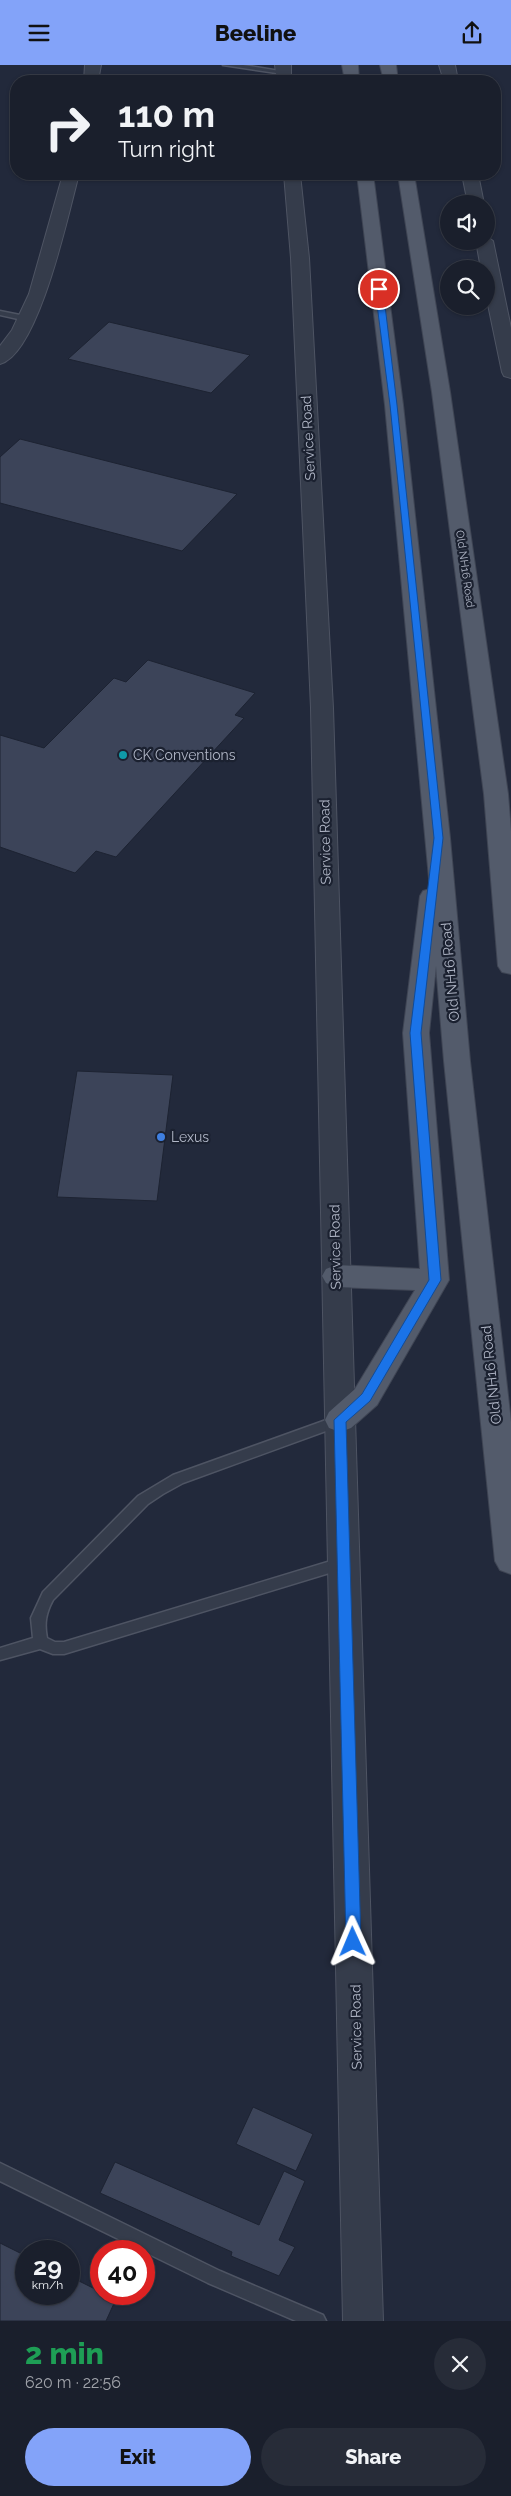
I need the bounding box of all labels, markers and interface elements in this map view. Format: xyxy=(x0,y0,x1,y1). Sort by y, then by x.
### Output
icon: menu xyxy=(25,19,53,47)
icon: share xyxy=(458,19,486,47)
text: Beeline xyxy=(215,20,296,46)
text: 110 m xyxy=(118,94,215,135)
icon: right xyxy=(35,95,100,160)
text: Turn right xyxy=(118,136,215,162)
map controls xyxy=(440,195,495,315)
button: sound xyxy=(440,195,495,250)
button: search xyxy=(440,260,495,315)
pin xyxy=(358,268,400,310)
icon: arrive xyxy=(365,275,393,303)
street label: Service Road xyxy=(298,395,318,481)
street label: Old NH16 Road xyxy=(453,529,477,609)
place label: CK Conventions xyxy=(133,747,236,763)
marker: CK Conventions xyxy=(117,749,129,761)
street label: Service Road xyxy=(316,799,334,885)
street label: Old NH16 Road xyxy=(438,922,462,1022)
place label: Lexus xyxy=(171,1129,209,1145)
marker: Lexus xyxy=(155,1131,167,1143)
street label: Service Road xyxy=(326,1204,344,1290)
street label: Old NH16 Road xyxy=(478,1325,504,1425)
position arrow xyxy=(326,1915,378,1967)
street label: Service Road xyxy=(347,1984,365,2070)
speed limit sign: 40 xyxy=(90,2240,155,2305)
text: 29 xyxy=(33,2251,62,2281)
text: km/h xyxy=(32,2278,63,2292)
text: 2 min xyxy=(25,2336,104,2371)
button: close xyxy=(434,2338,486,2390)
text: 620 m · 22:56 xyxy=(25,2373,121,2392)
button: Exit xyxy=(25,2428,251,2486)
button: Share xyxy=(261,2428,486,2486)

